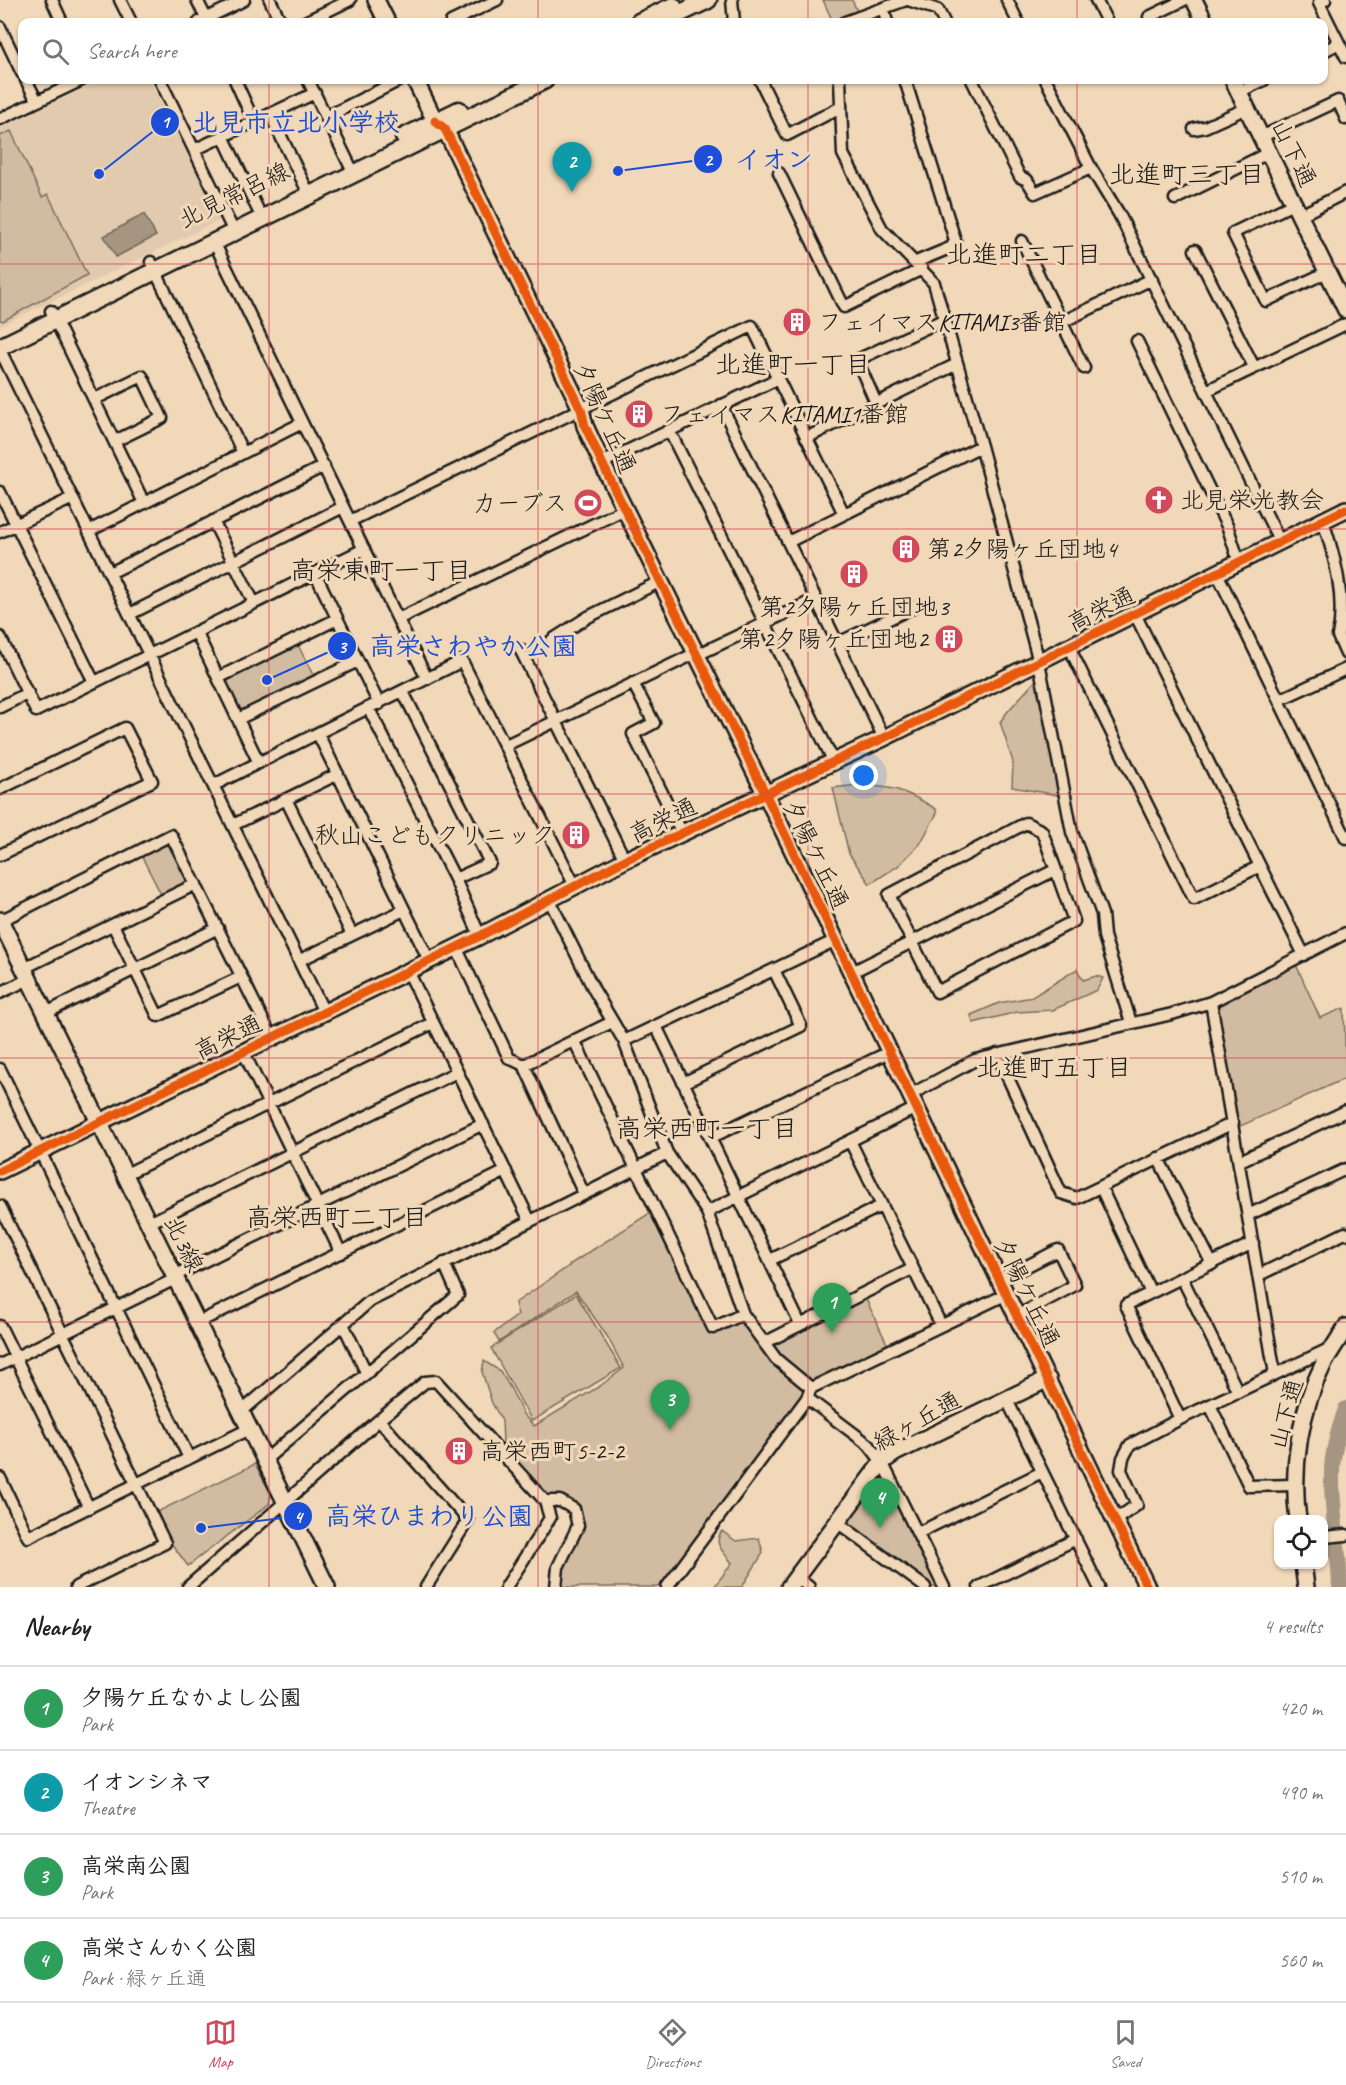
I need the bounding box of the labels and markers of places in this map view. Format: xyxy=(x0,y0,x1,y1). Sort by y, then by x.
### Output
callout: 北見市立北小学校 xyxy=(150,100,412,144)
callout: イオン xyxy=(693,137,825,181)
pin: 2 xyxy=(552,142,592,192)
building icon: フェイマスKITAMI3番館 xyxy=(781,306,813,338)
place label: フェイマスKITAMI3番館 xyxy=(818,307,1067,337)
building icon: フェイマスKITAMI1番館 xyxy=(623,398,655,430)
place label: フェイマスKITAMI1番館 xyxy=(660,399,909,429)
church icon: 北見栄光教会 xyxy=(1143,484,1175,516)
place label: 北見栄光教会 xyxy=(1180,485,1324,515)
sports icon: カーブス xyxy=(572,487,604,519)
place label: カーブス xyxy=(472,488,567,518)
building icon: 第2夕陽ヶ丘団地4 xyxy=(890,533,922,565)
place label: 第2夕陽ヶ丘団地4 xyxy=(927,534,1119,564)
building icon: 第2夕陽ヶ丘団地3 xyxy=(838,558,870,590)
place label: 第2夕陽ヶ丘団地3 xyxy=(759,592,951,622)
building icon: 第2夕陽ヶ丘団地2 xyxy=(933,623,965,655)
callout: 高栄さわやか公園 xyxy=(327,624,589,668)
place label: 第2夕陽ヶ丘団地2 xyxy=(738,624,930,654)
building icon: 秋山こどもクリニック xyxy=(560,819,592,851)
place label: 秋山こどもクリニック xyxy=(315,820,555,850)
pin: 1 xyxy=(812,1284,852,1333)
pin: 3 xyxy=(650,1380,690,1430)
building icon: 高栄西町5-2-2 xyxy=(443,1435,475,1467)
place label: 高栄西町5-2-2 xyxy=(480,1436,626,1466)
pin: 4 xyxy=(860,1478,900,1528)
callout: 高栄ひまわり公園 xyxy=(283,1494,545,1538)

